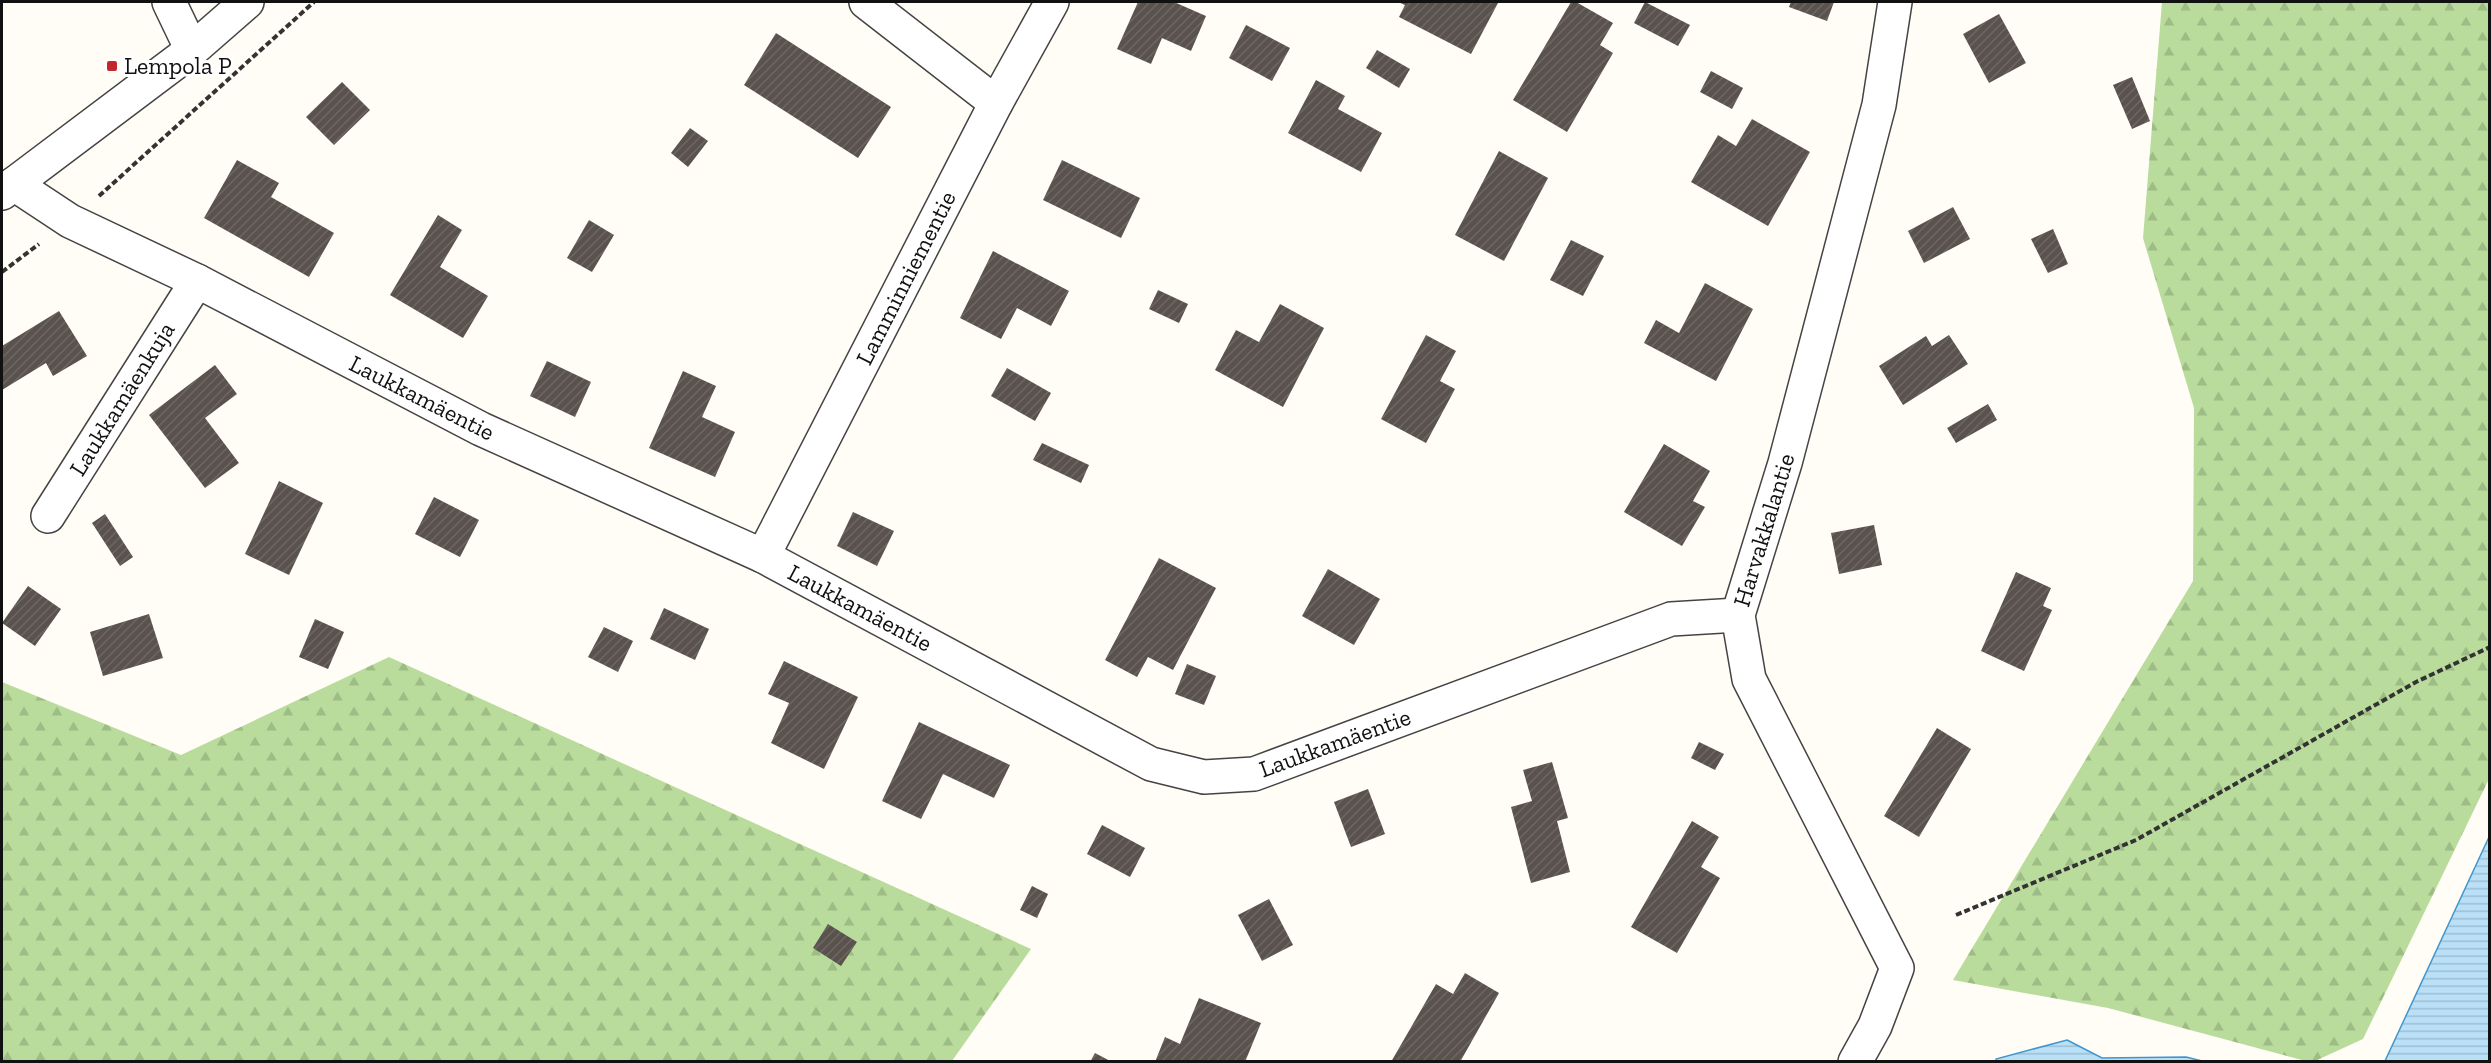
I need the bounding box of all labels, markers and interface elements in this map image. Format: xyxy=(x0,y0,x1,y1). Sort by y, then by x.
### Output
place label: Lempola P xyxy=(124,51,232,80)
marker: Lempola P xyxy=(105,59,119,73)
street label: Lamminniementie xyxy=(849,186,962,369)
street label: Laukkamäenkuja xyxy=(63,316,181,481)
street label: Laukkamäentie xyxy=(345,349,500,447)
street label: Harvakkalantie xyxy=(1726,450,1801,610)
street label: Laukkamäentie xyxy=(783,557,937,658)
street label: Laukkamäentie xyxy=(1255,702,1414,783)

